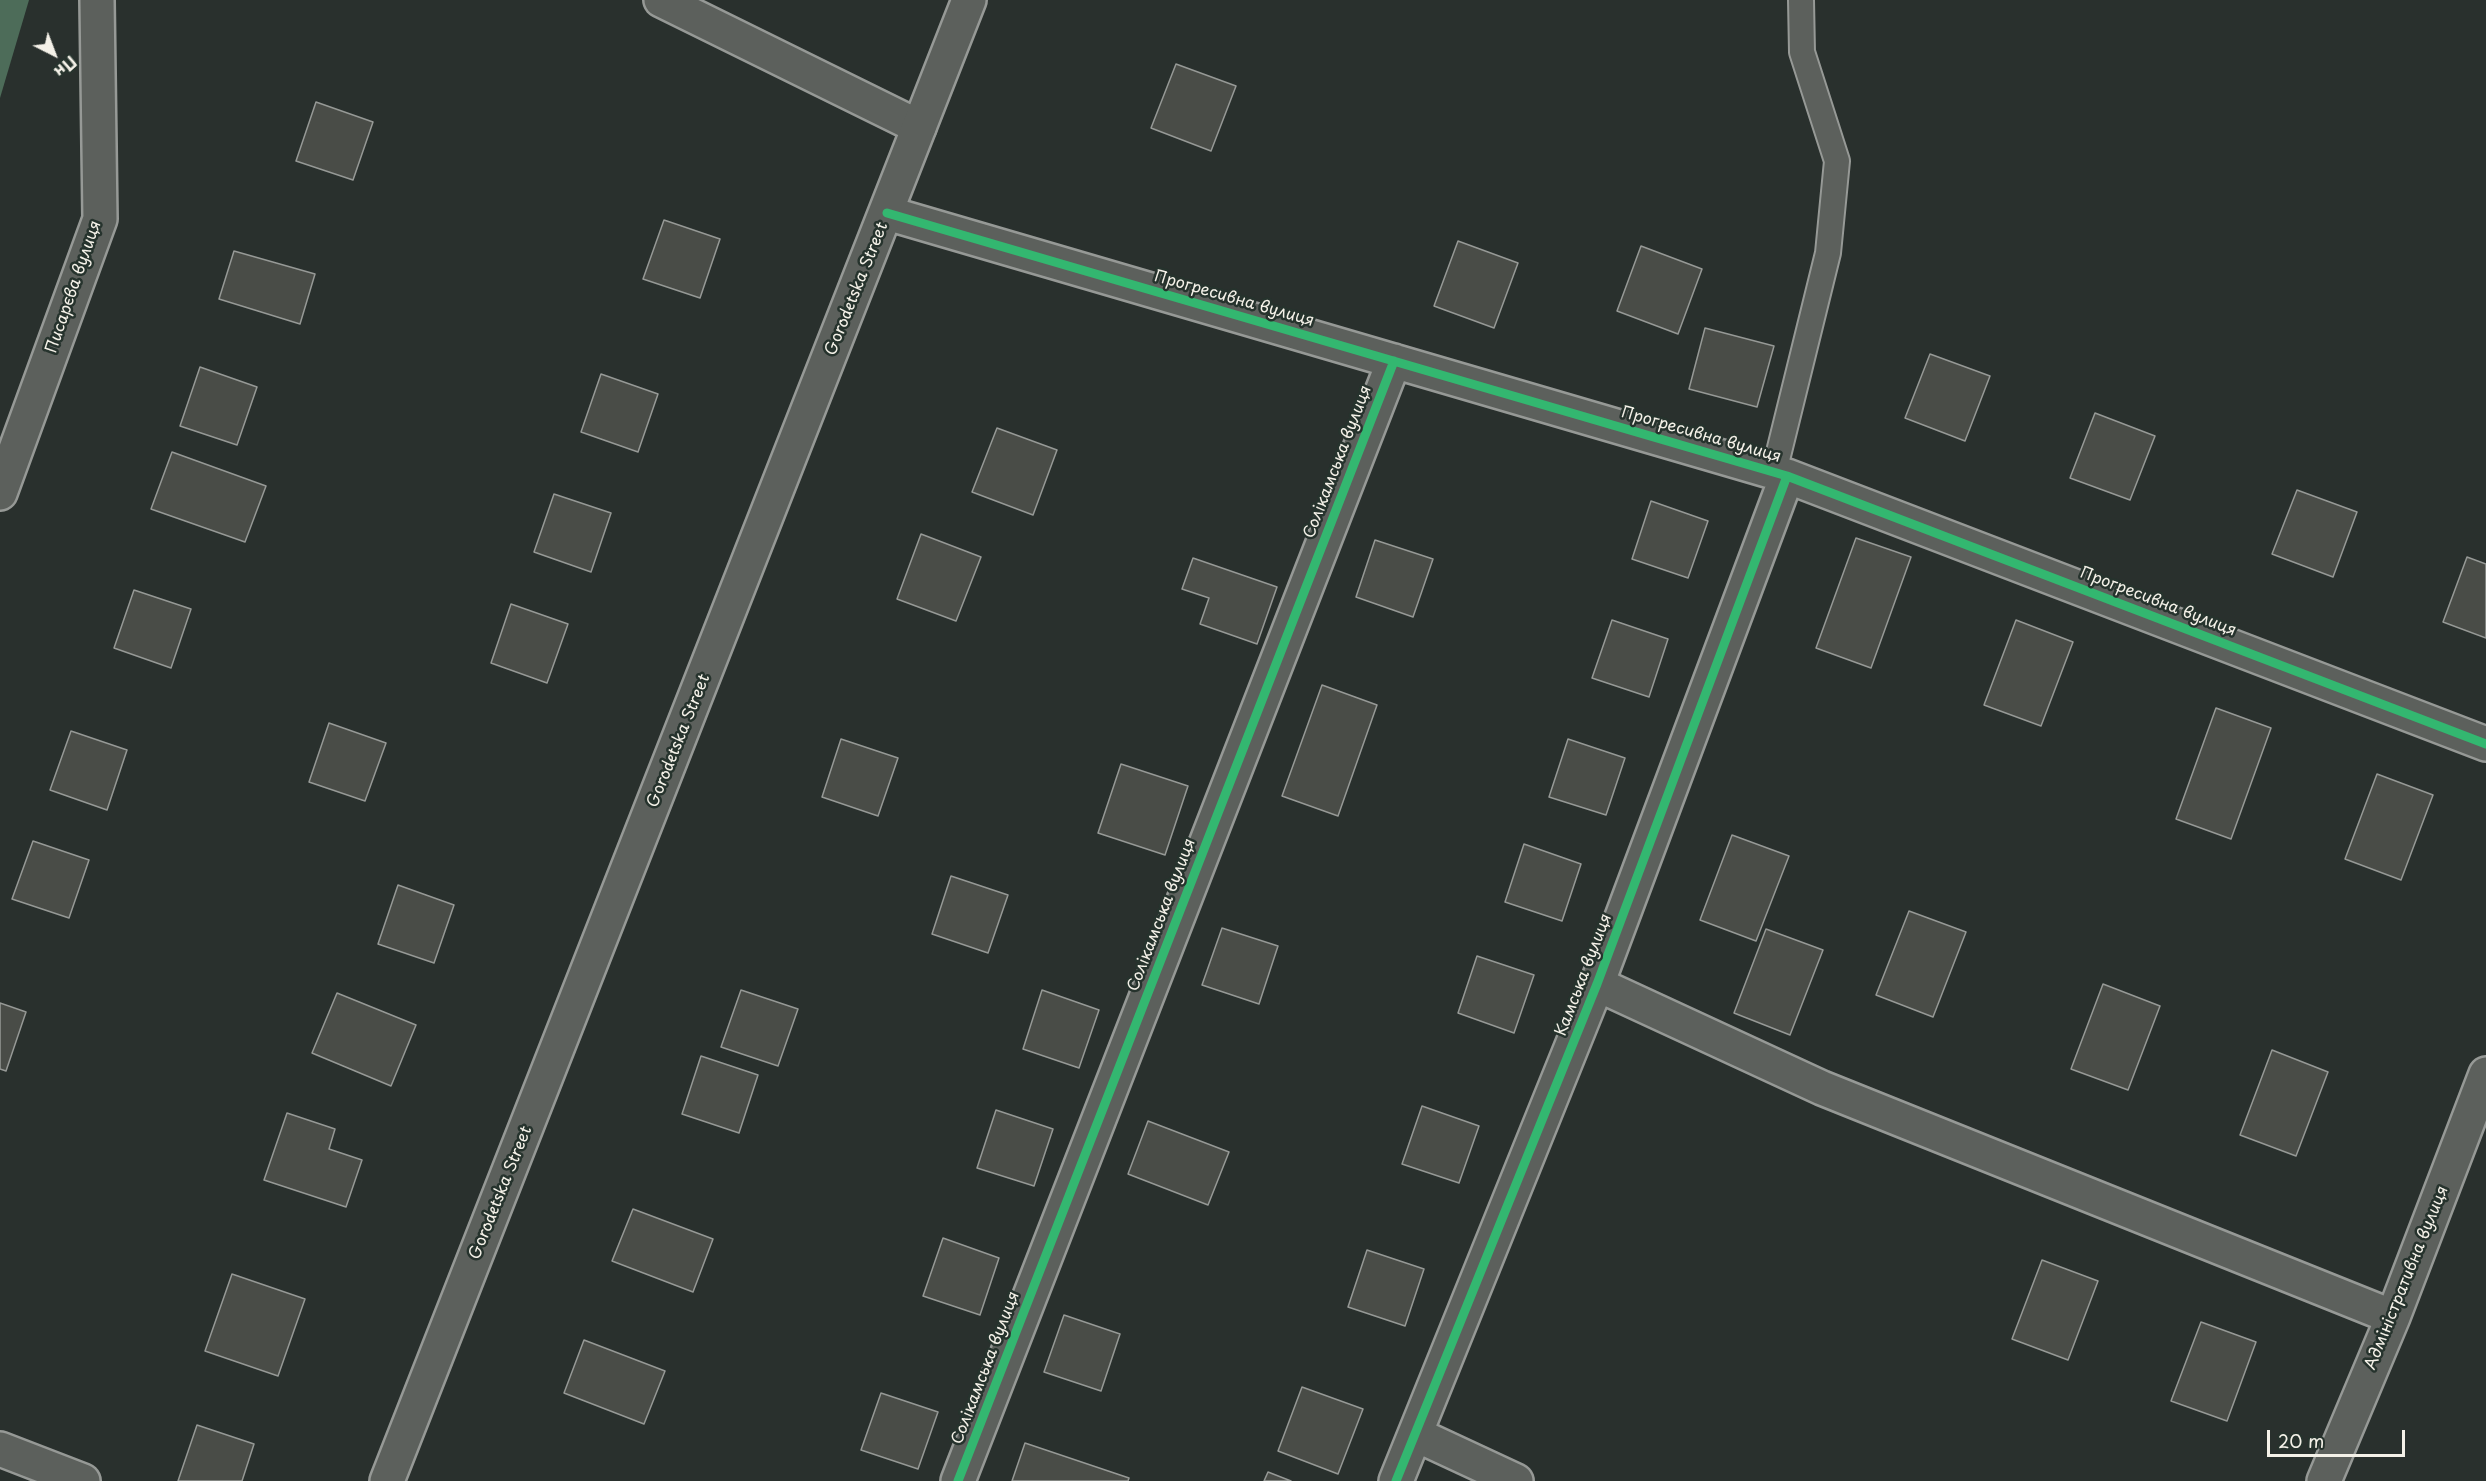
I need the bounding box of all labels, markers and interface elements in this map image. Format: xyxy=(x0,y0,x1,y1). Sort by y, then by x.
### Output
north arrow xyxy=(24,24,84,84)
text: Пн xyxy=(49,51,83,84)
street label: Писарєва вулиця xyxy=(42,218,106,356)
street label: Gorodetska Street xyxy=(822,220,892,358)
street label: Прогресивна вулиця xyxy=(1152,267,1316,331)
street label: Солікамська вулиця xyxy=(1300,383,1376,541)
street label: Прогресивна вулиця xyxy=(1619,403,1783,467)
street label: Прогресивна вулиця xyxy=(2077,563,2239,641)
street label: Gorodetska Street xyxy=(644,672,714,810)
street label: Солікамська вулиця xyxy=(1124,836,1200,994)
street label: Камська вулиця xyxy=(1552,911,1616,1039)
street label: Gorodetska Street xyxy=(466,1124,536,1262)
street label: Адміністративна вулиця xyxy=(2361,1183,2453,1373)
street label: Солікамська вулиця xyxy=(948,1289,1024,1447)
scale bar xyxy=(2270,1418,2408,1456)
text: 20 m xyxy=(2278,1427,2324,1454)

